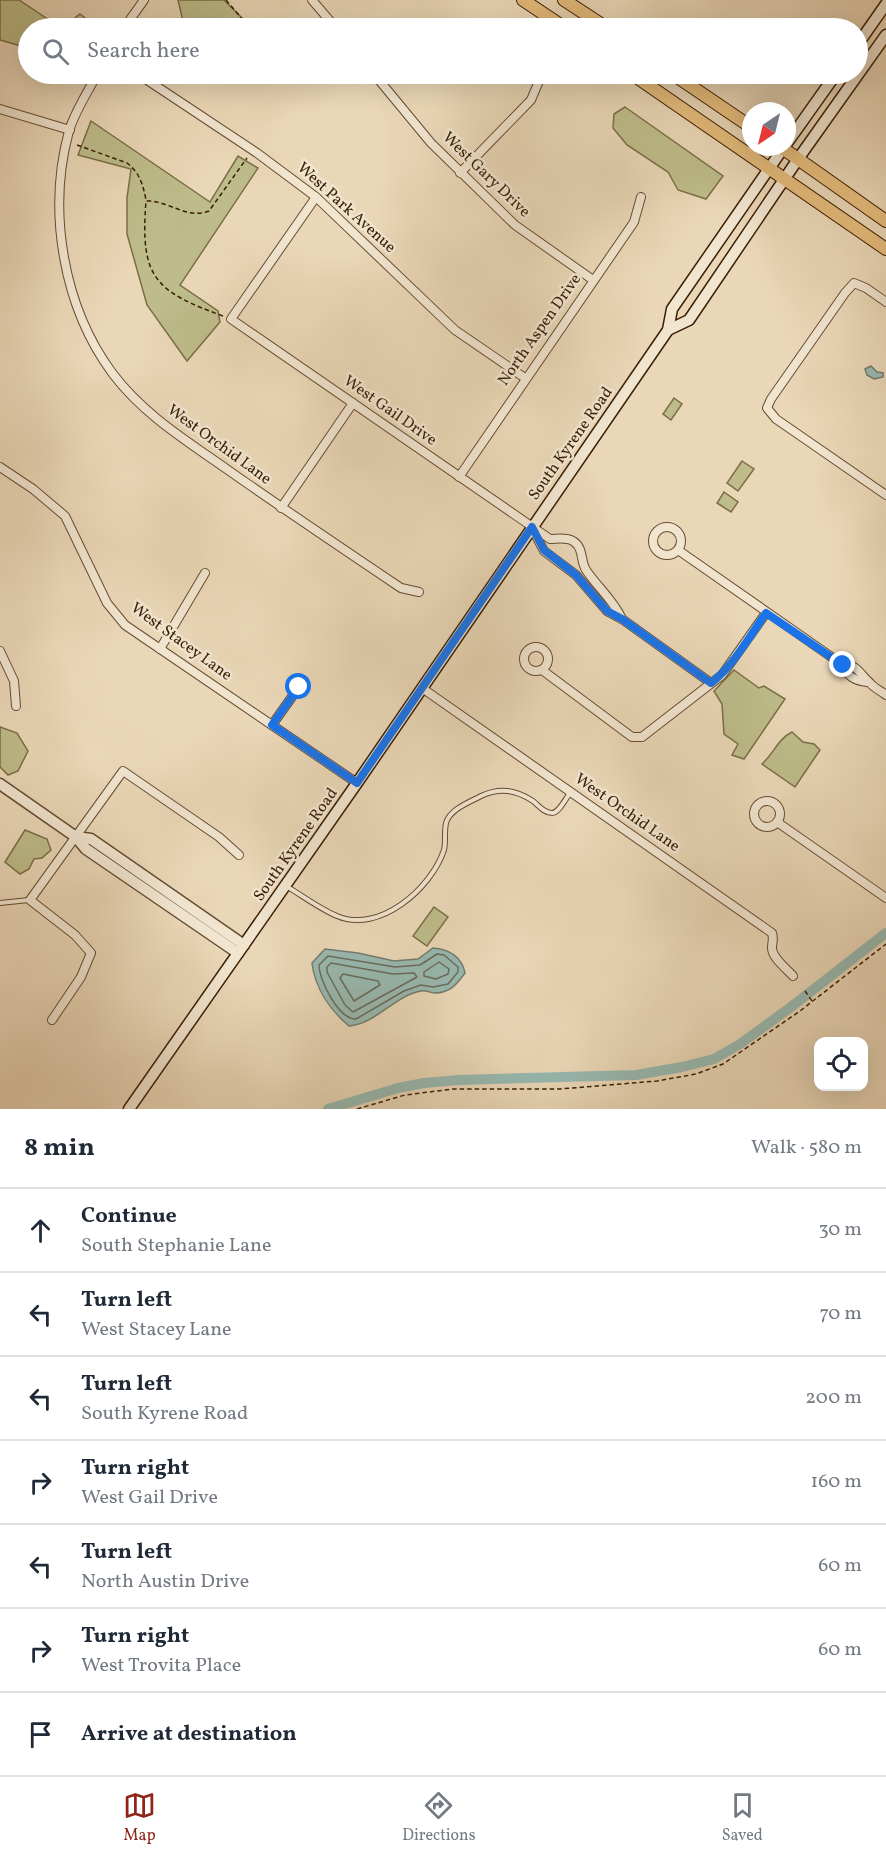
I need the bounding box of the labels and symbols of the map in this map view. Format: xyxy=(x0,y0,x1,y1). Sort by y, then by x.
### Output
north arrow xyxy=(742,102,796,156)
street label: West Gary Drive xyxy=(437,127,535,223)
street label: West Park Avenue xyxy=(292,158,400,258)
street label: North Aspen Drive xyxy=(493,270,587,390)
street label: West Gail Drive xyxy=(339,371,441,451)
street label: South Kyrene Road xyxy=(524,383,618,505)
street label: West Orchid Lane xyxy=(162,400,276,490)
street label: West Stacey Lane xyxy=(126,598,236,686)
route end xyxy=(829,651,855,677)
route start xyxy=(285,673,311,699)
street label: West Orchid Lane xyxy=(570,768,684,858)
street label: South Kyrene Road xyxy=(249,784,343,906)

